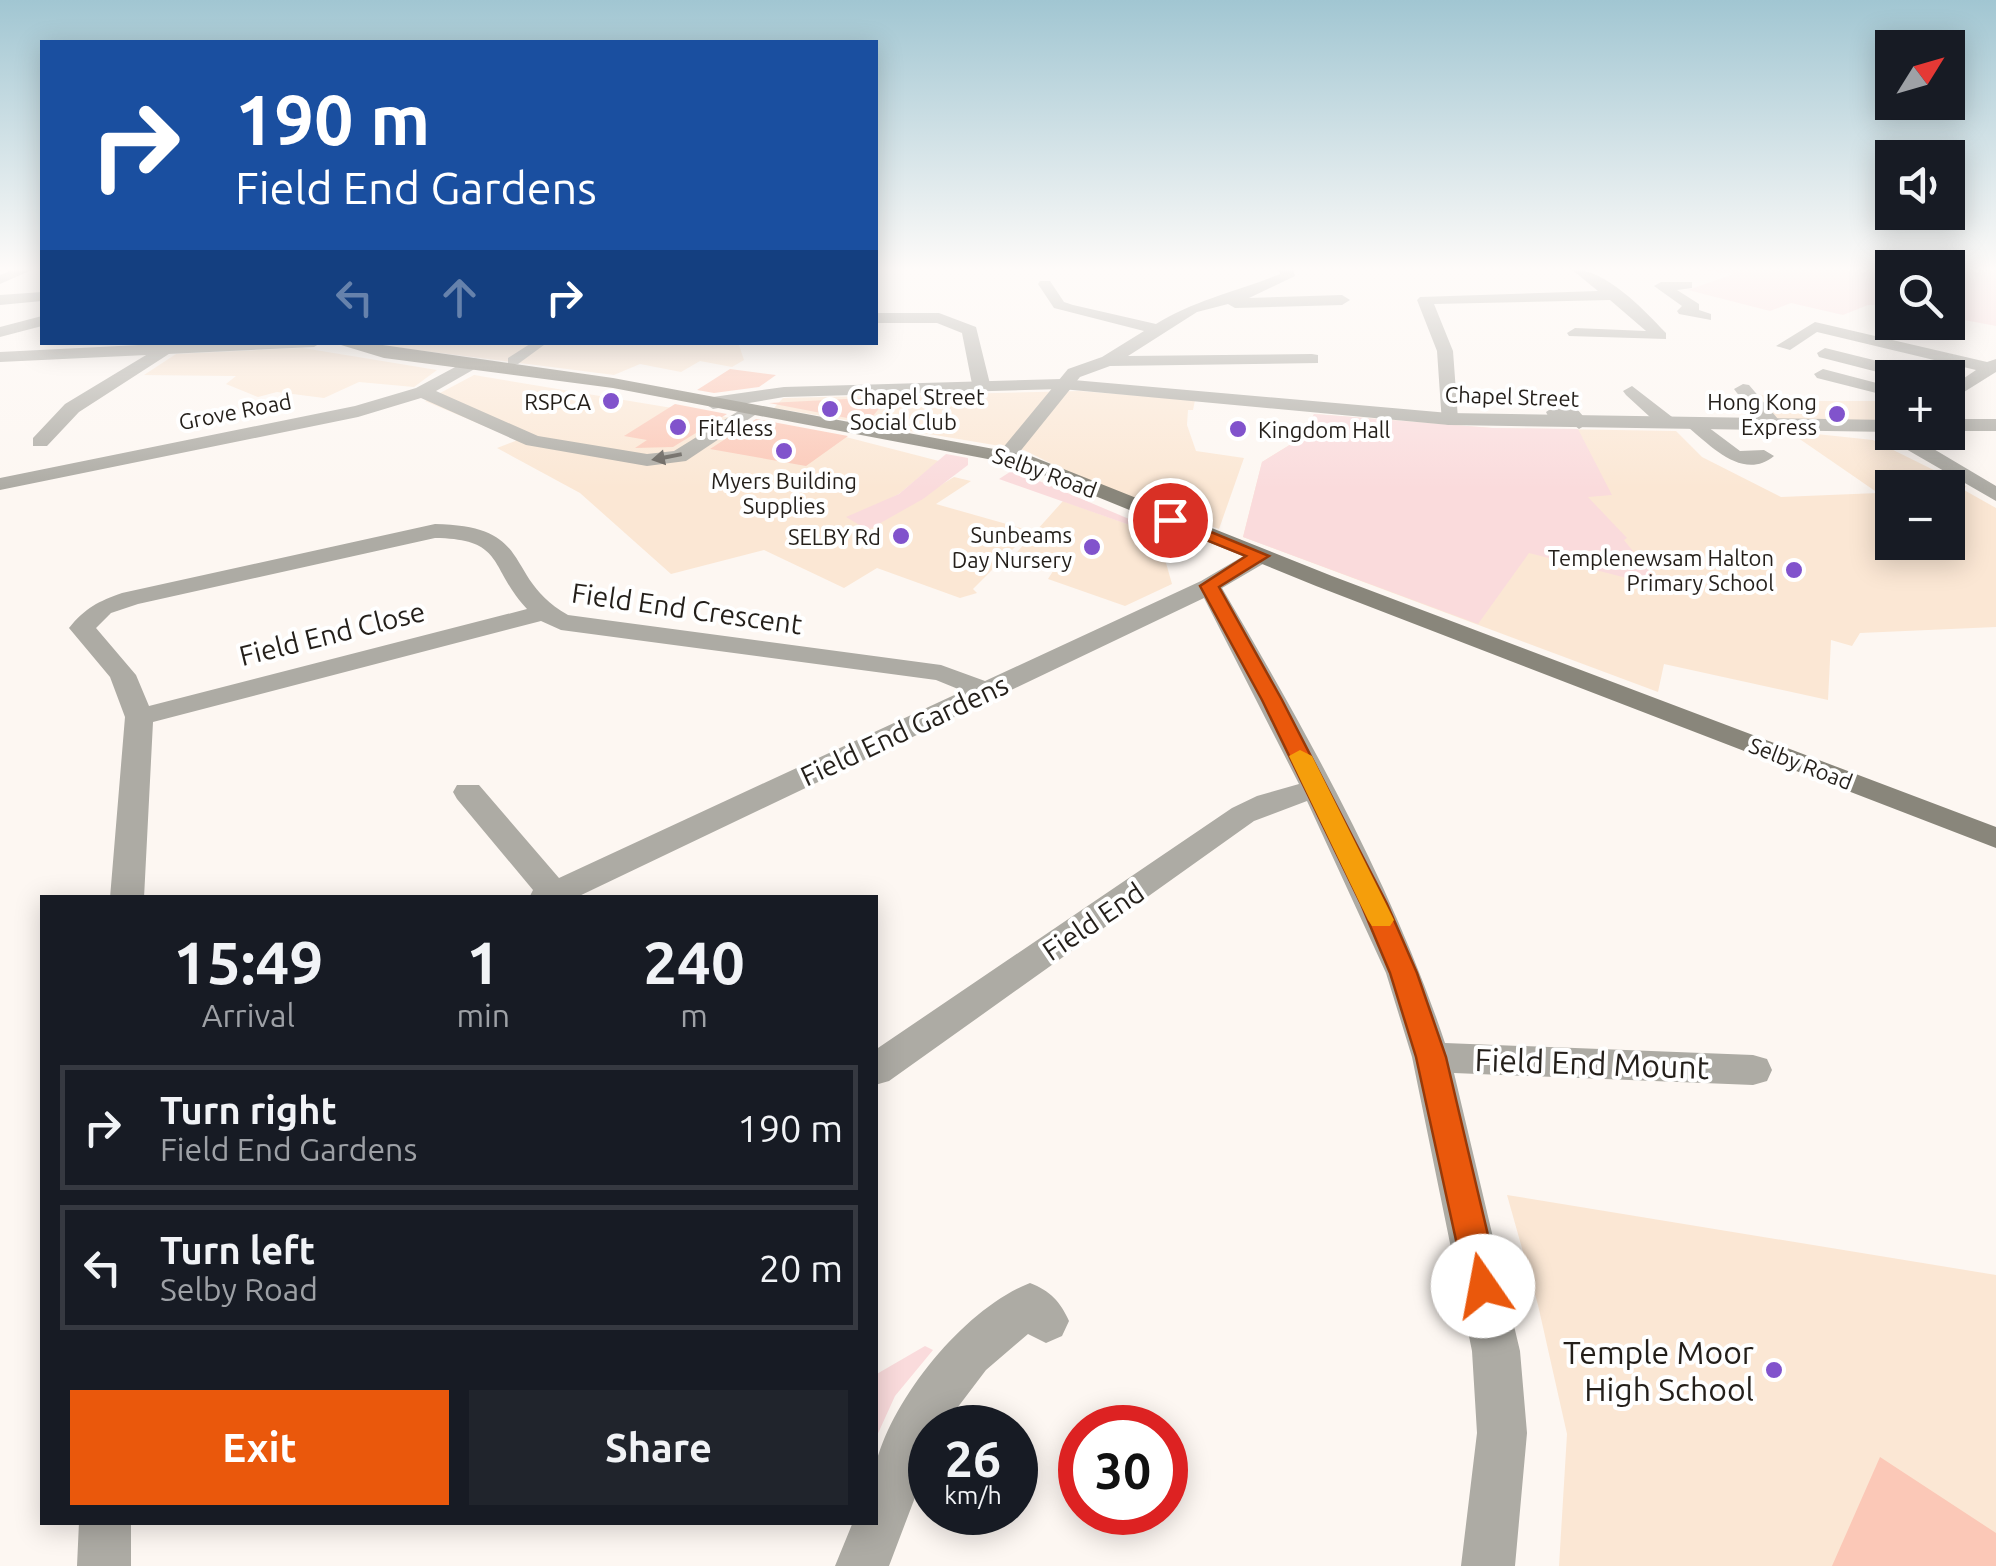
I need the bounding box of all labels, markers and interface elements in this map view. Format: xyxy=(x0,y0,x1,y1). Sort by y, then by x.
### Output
north arrow xyxy=(1875,30,1965,120)
map controls xyxy=(1875,30,1965,560)
icon: right xyxy=(70,80,200,210)
text: 190 m xyxy=(235,80,430,158)
button: sound xyxy=(1875,140,1965,230)
text: Field End Gardens xyxy=(235,162,597,213)
button: search xyxy=(1875,250,1965,340)
icon: left xyxy=(327,270,382,325)
icon: ahead xyxy=(432,270,487,325)
icon: right xyxy=(537,270,592,325)
button: + xyxy=(1875,360,1965,450)
street label: Chapel Street xyxy=(1444,381,1580,411)
place label: Chapel Street Social Club xyxy=(850,384,985,434)
street label: Grove Road xyxy=(177,388,293,434)
place label: RSPCA xyxy=(524,389,592,414)
place label: Hong Kong Express xyxy=(1707,389,1817,439)
marker: RSPCA xyxy=(600,390,622,412)
marker: Chapel Street Social Club xyxy=(819,398,841,420)
marker: Hong Kong Express xyxy=(1826,403,1848,425)
place label: Fit4less xyxy=(698,415,773,440)
marker: Fit4less xyxy=(667,416,689,438)
place label: Kingdom Hall xyxy=(1258,417,1391,442)
marker: Kingdom Hall xyxy=(1227,418,1249,440)
marker: Myers Building Supplies xyxy=(773,440,795,462)
street label: Selby Road xyxy=(990,442,1100,502)
one-way arrow xyxy=(651,450,683,465)
place label: Myers Building Supplies xyxy=(711,468,857,518)
button: − xyxy=(1875,470,1965,560)
pin xyxy=(1128,478,1213,563)
icon: arrive xyxy=(1143,493,1198,548)
place label: Sunbeams Day Nursery xyxy=(952,522,1072,572)
place label: SELBY Rd xyxy=(788,524,881,549)
marker: SELBY Rd xyxy=(890,525,912,547)
marker: Sunbeams Day Nursery xyxy=(1081,536,1103,558)
place label: Templenewsam Halton Primary School xyxy=(1548,545,1774,595)
marker: Templenewsam Halton Primary School xyxy=(1783,559,1805,581)
street label: Field End Crescent xyxy=(570,576,804,640)
street label: Field End Close xyxy=(236,595,428,671)
street label: Field End Gardens xyxy=(795,668,1013,792)
street label: Selby Road xyxy=(1746,732,1856,794)
street label: Field End xyxy=(1037,876,1149,966)
text: 15:49 xyxy=(173,928,323,995)
text: 1 xyxy=(466,928,500,995)
text: 240 xyxy=(643,928,745,995)
text: Arrival xyxy=(202,997,295,1033)
text: min xyxy=(456,997,510,1033)
text: m xyxy=(680,997,708,1033)
street label: Field End Mount xyxy=(1474,1041,1710,1085)
text: Turn right xyxy=(160,1089,337,1131)
icon: right xyxy=(75,1100,130,1155)
text: 190 m xyxy=(737,1107,843,1149)
text: Field End Gardens xyxy=(160,1131,417,1167)
text: Turn left xyxy=(160,1229,315,1271)
position arrow xyxy=(1431,1234,1535,1338)
icon: left xyxy=(75,1240,130,1295)
text: 20 m xyxy=(759,1247,843,1289)
text: Selby Road xyxy=(160,1271,318,1307)
place label: Temple Moor High School xyxy=(1563,1334,1754,1407)
marker: Temple Moor High School xyxy=(1763,1359,1785,1381)
button: Exit xyxy=(70,1390,449,1505)
button: Share xyxy=(469,1390,848,1505)
speed limit sign: 30 xyxy=(1058,1405,1188,1535)
text: 26 xyxy=(945,1430,1001,1486)
text: km/h xyxy=(944,1481,1002,1509)

